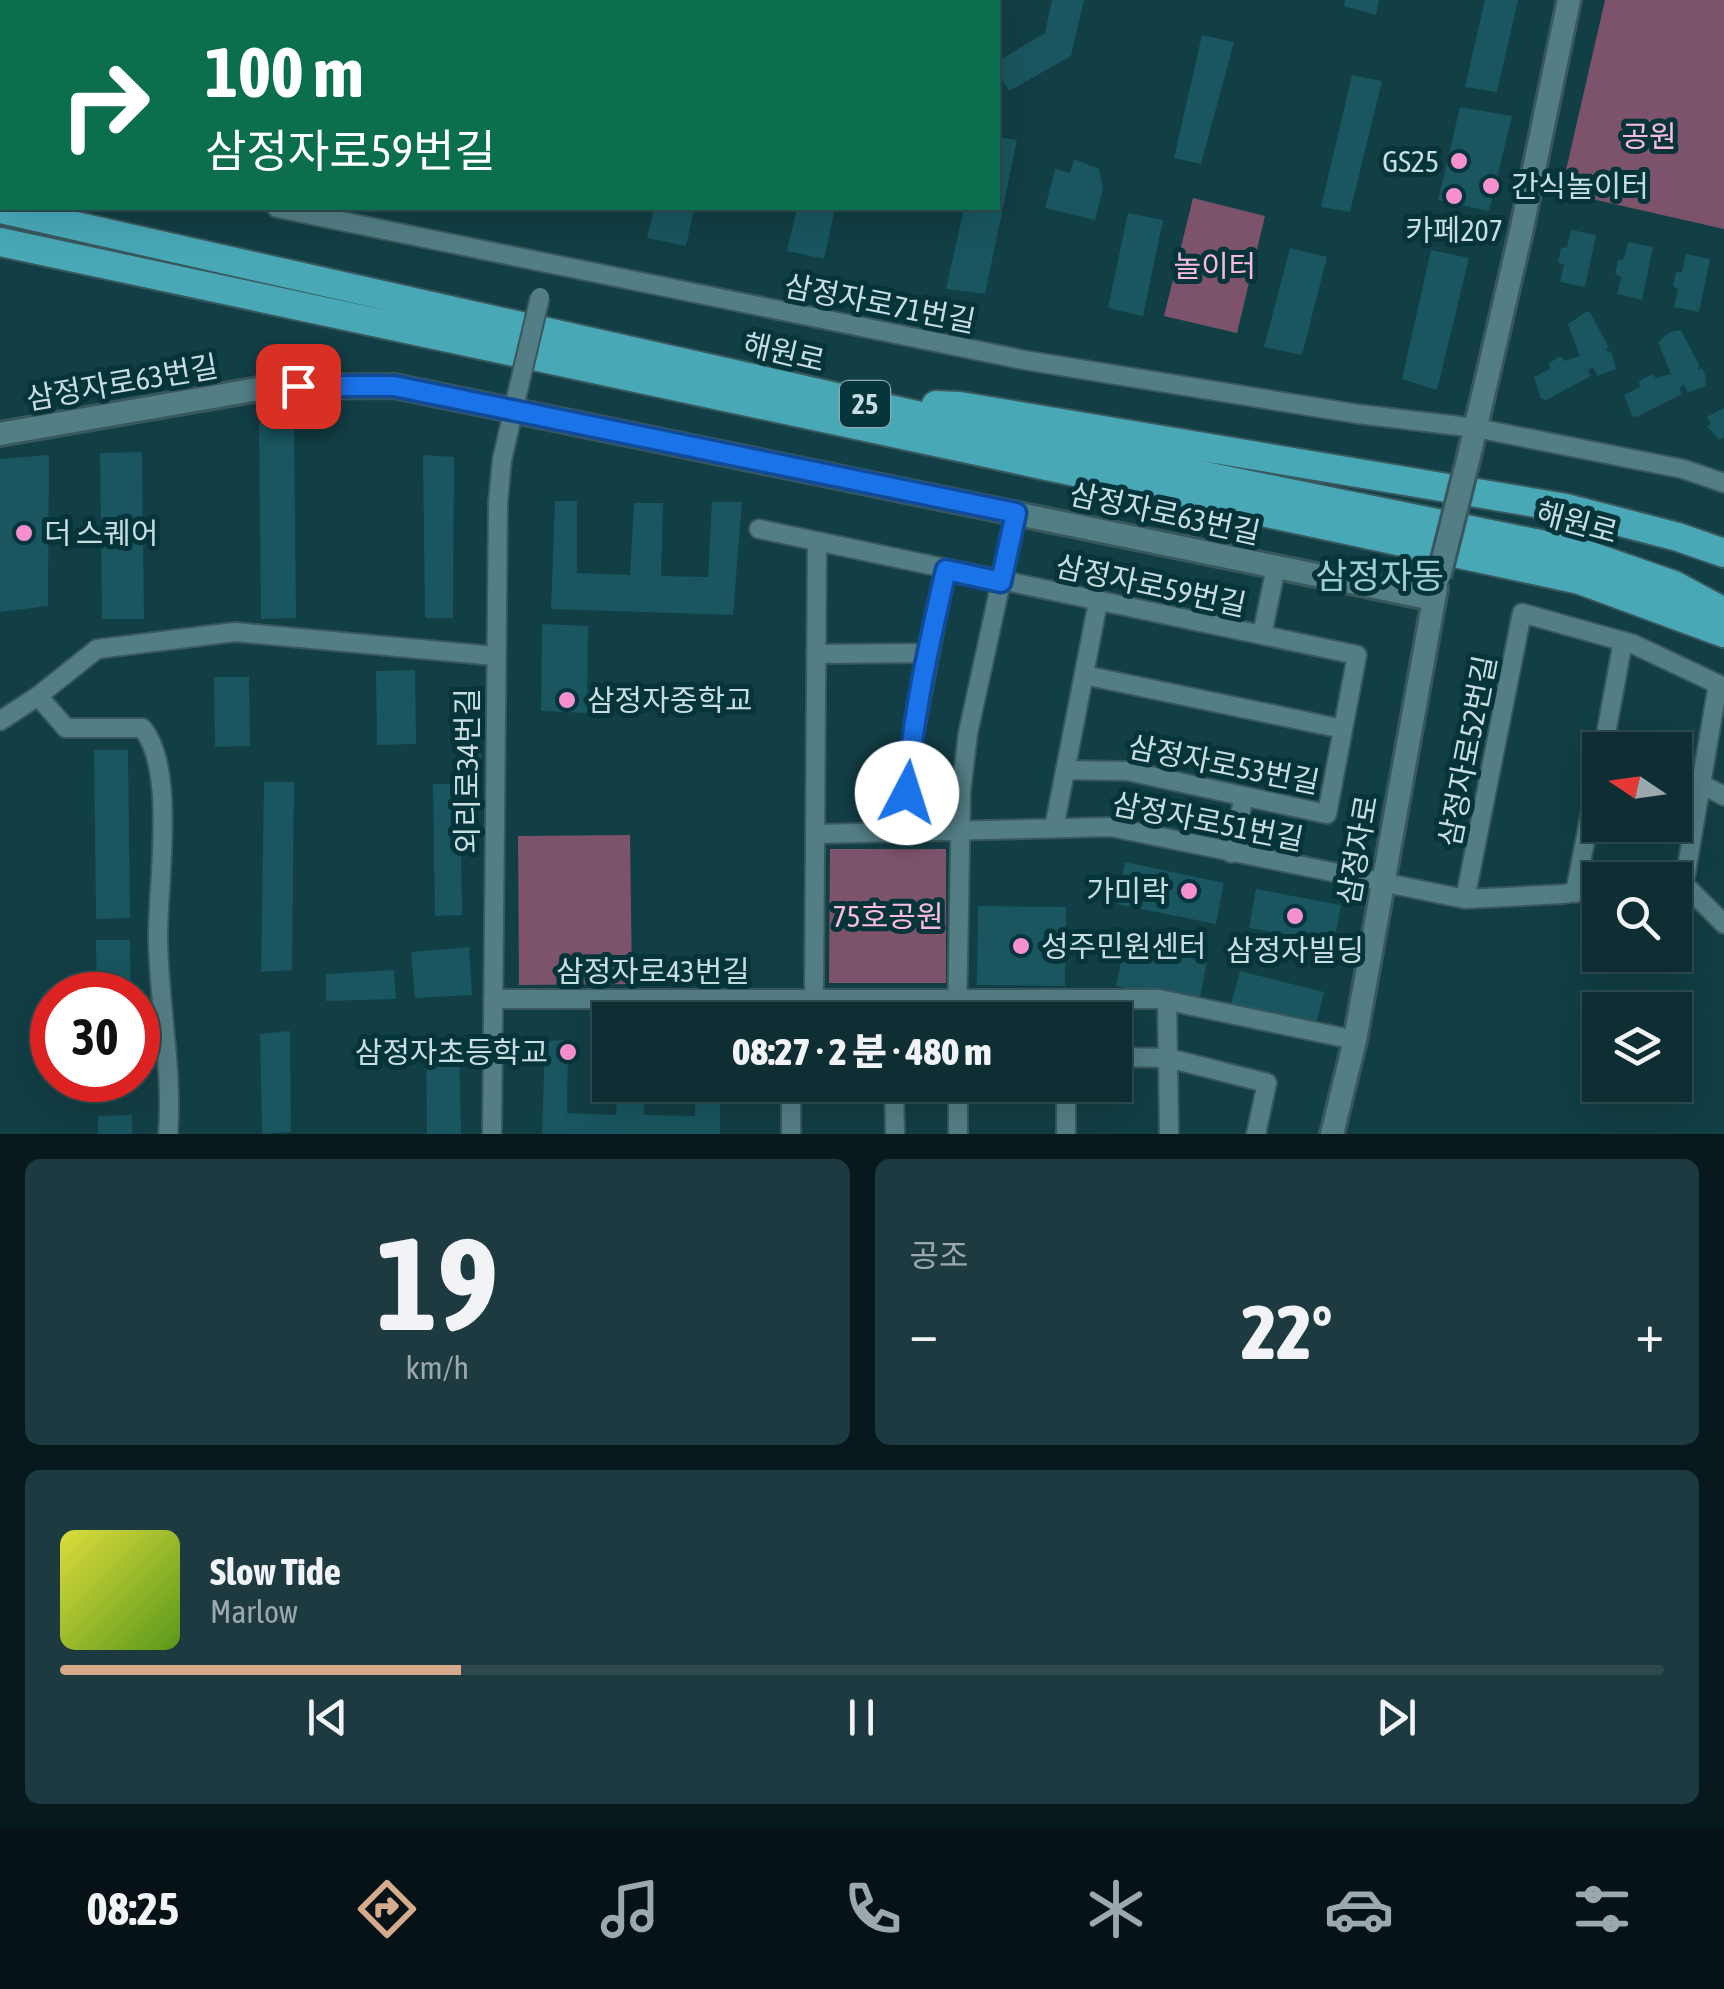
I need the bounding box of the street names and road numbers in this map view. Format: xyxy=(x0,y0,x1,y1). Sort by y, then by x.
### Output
street label: 삼정자로71번길 xyxy=(782,268,978,338)
street label: 해원로 xyxy=(740,326,828,378)
street label: 삼정자로63번길 xyxy=(24,348,220,416)
road number: 25 xyxy=(840,381,890,427)
street label: 삼정자로63번길 xyxy=(1067,476,1263,550)
street label: 해원로 xyxy=(1533,495,1621,549)
street label: 삼정자로59번길 xyxy=(1053,548,1249,622)
street label: 삼정자로52번길 xyxy=(1432,653,1502,849)
street label: 외리로34번길 xyxy=(450,688,484,854)
street label: 삼정자로53번길 xyxy=(1126,729,1322,799)
street label: 삼정자로51번길 xyxy=(1110,786,1306,856)
street label: 삼정자로 xyxy=(1331,793,1383,907)
street label: 삼정자로43번길 xyxy=(556,954,750,988)

